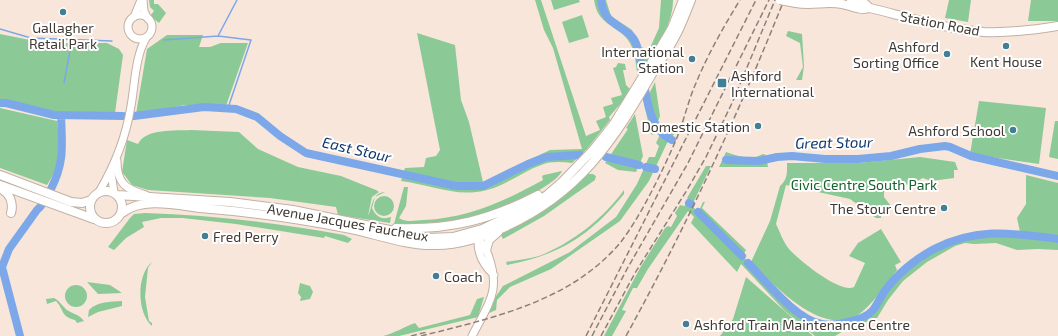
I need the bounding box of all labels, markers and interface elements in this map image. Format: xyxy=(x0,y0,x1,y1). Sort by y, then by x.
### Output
marker: Gallagher Retail Park xyxy=(58,7,68,17)
street label: Station Road xyxy=(899,7,981,39)
place label: Gallagher Retail Park xyxy=(29,19,97,52)
place label: Ashford Sorting Office xyxy=(853,38,939,71)
marker: Kent House xyxy=(1001,41,1011,51)
place label: International Station xyxy=(601,43,685,76)
marker: Ashford Sorting Office xyxy=(942,49,952,59)
place label: Kent House xyxy=(970,53,1042,70)
marker: International Station xyxy=(687,54,697,64)
place label: Ashford International xyxy=(731,67,815,100)
marker: Ashford International xyxy=(716,77,728,89)
place label: Domestic Station xyxy=(641,118,750,135)
marker: Domestic Station xyxy=(753,121,763,131)
place label: Ashford School xyxy=(908,122,1006,139)
marker: Ashford School xyxy=(1008,125,1018,135)
water label: East Stour xyxy=(321,132,394,166)
water label: Great Stour xyxy=(795,132,874,152)
park label: Civic Centre South Park xyxy=(791,176,937,193)
street label: Avenue Jacques Faucheux xyxy=(266,199,431,245)
place label: The Stour Centre xyxy=(830,200,936,217)
marker: The Stour Centre xyxy=(939,203,949,213)
place label: Fred Perry xyxy=(213,228,279,245)
marker: Fred Perry xyxy=(200,231,210,241)
place label: Coach xyxy=(444,268,483,285)
marker: Coach xyxy=(431,271,441,281)
place label: Ashford Train Maintenance Centre xyxy=(694,316,910,333)
marker: Ashford Train Maintenance Centre xyxy=(681,319,691,329)

